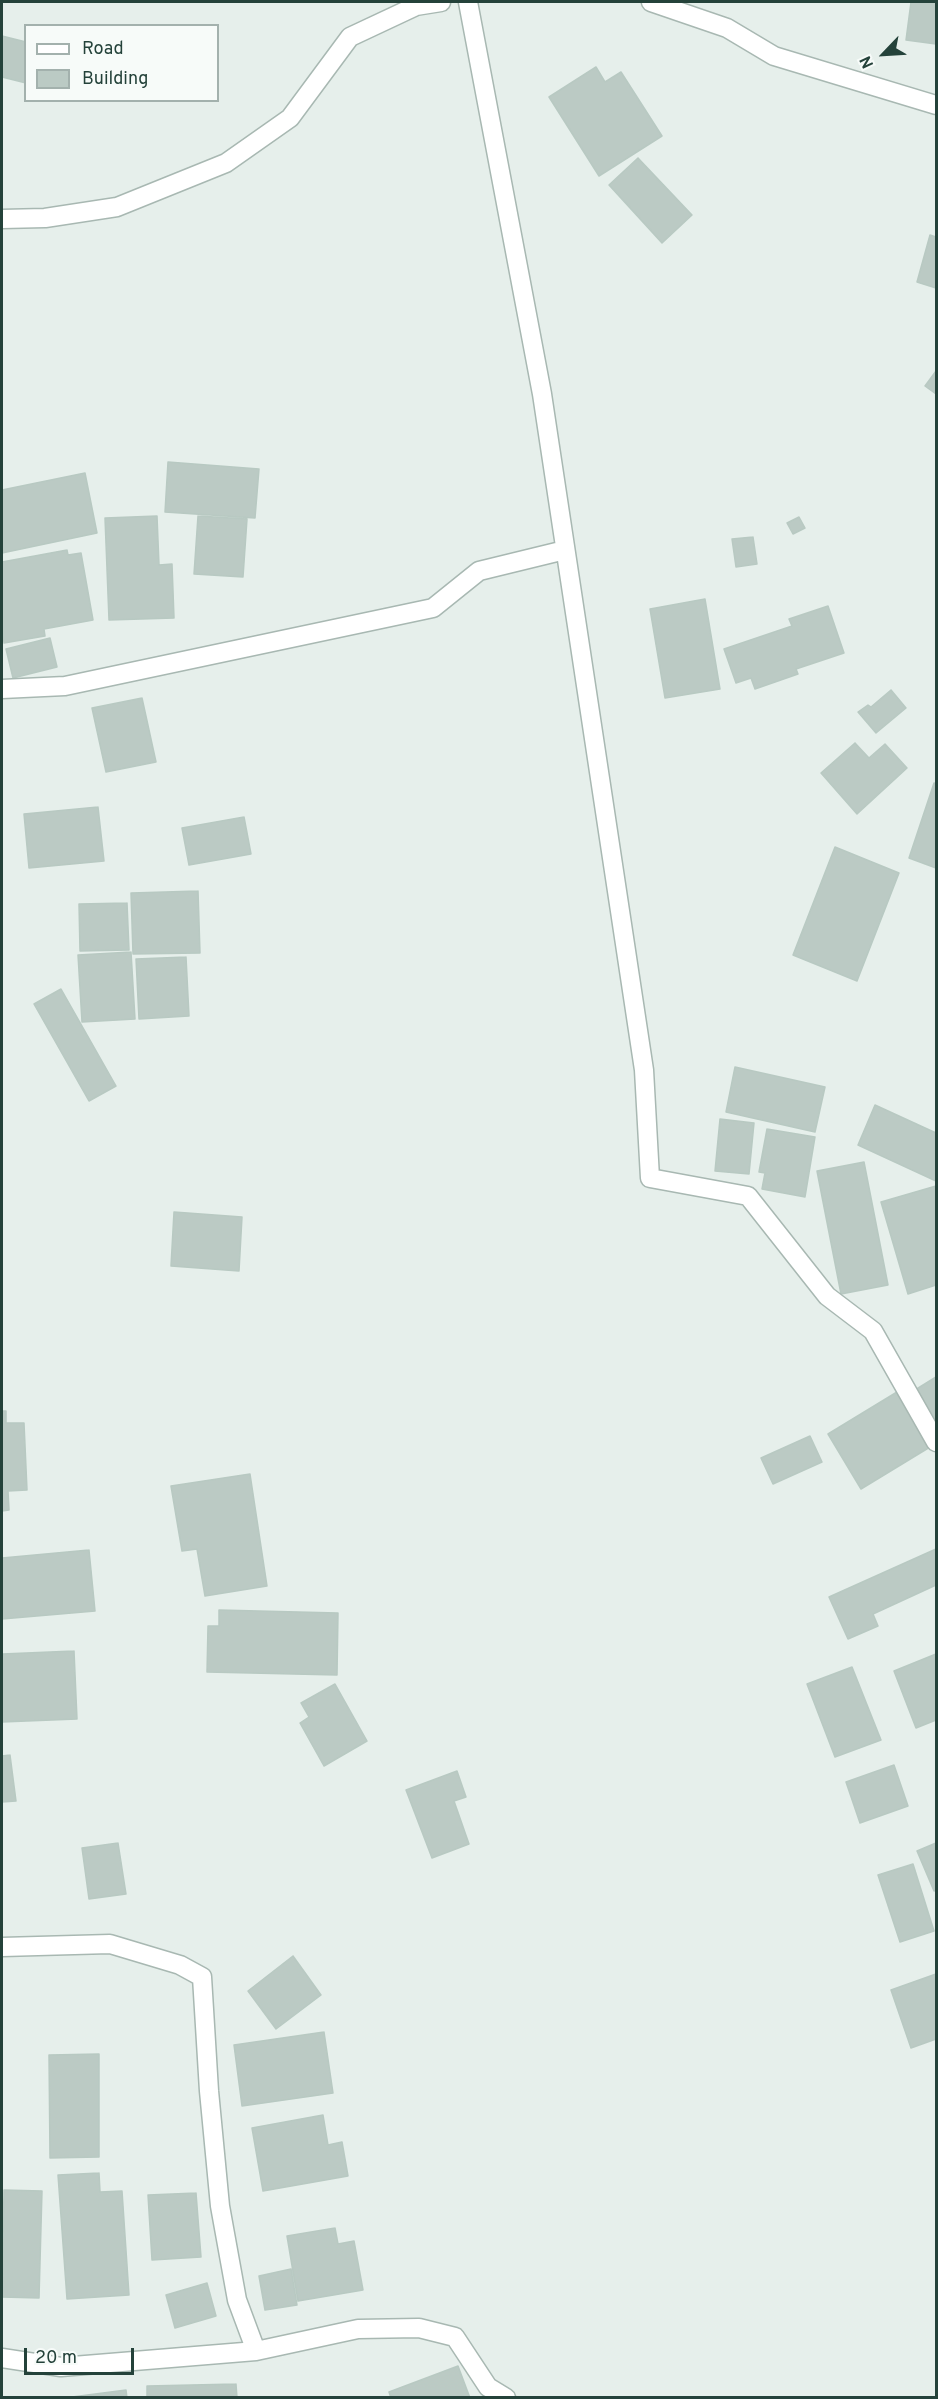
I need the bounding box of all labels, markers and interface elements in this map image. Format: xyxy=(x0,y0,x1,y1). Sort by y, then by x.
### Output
legend xyxy=(24,24,219,102)
north arrow xyxy=(854,24,914,84)
text: Road xyxy=(82,38,124,61)
text: N xyxy=(856,52,879,71)
text: Building xyxy=(82,68,148,91)
scale bar xyxy=(27,2336,136,2374)
text: 20 m xyxy=(35,2347,77,2370)

